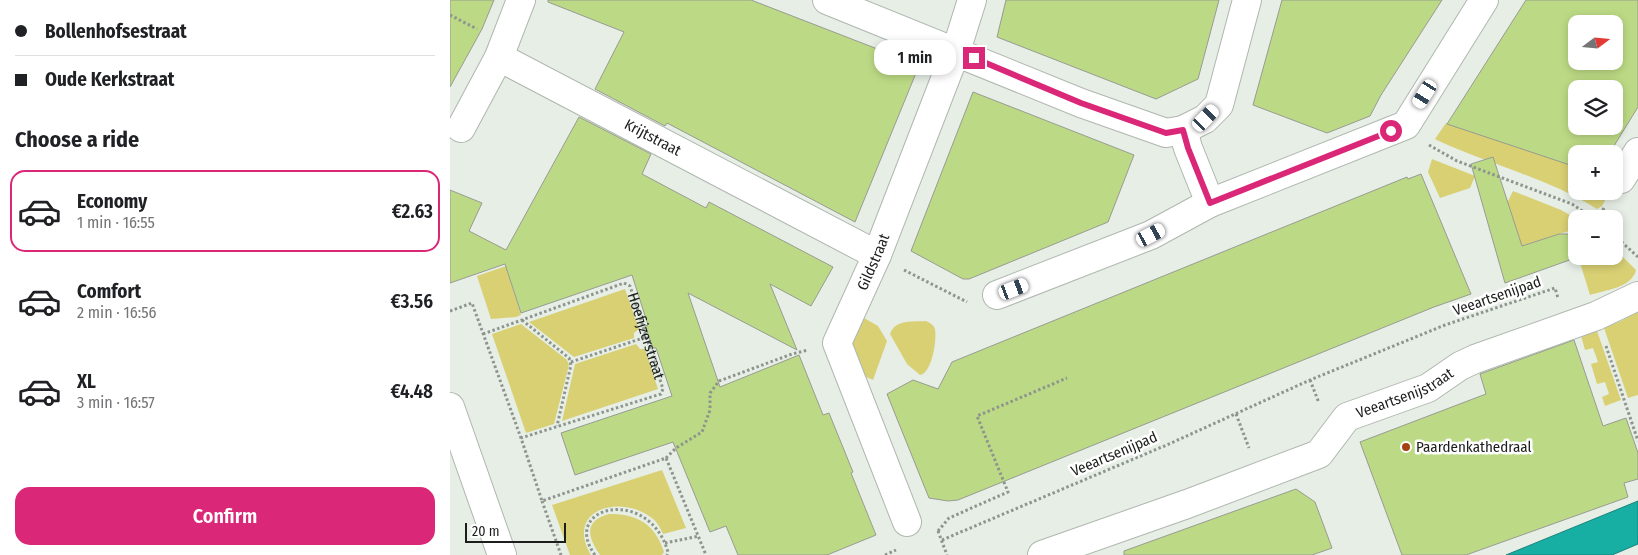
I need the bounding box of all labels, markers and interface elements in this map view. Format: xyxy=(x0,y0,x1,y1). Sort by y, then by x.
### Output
north arrow xyxy=(1568,15,1622,70)
map controls xyxy=(1568,15,1623,265)
text: Bollenhofsestraat xyxy=(45,20,187,43)
callout: 1 min xyxy=(874,40,956,76)
route end xyxy=(963,47,985,69)
text: 1 min xyxy=(898,48,932,67)
text: Oude Kerkstraat xyxy=(45,68,175,91)
car xyxy=(1410,77,1439,111)
button: layers xyxy=(1568,80,1623,135)
car xyxy=(1190,102,1221,134)
street label: Krijtstraat xyxy=(621,115,684,160)
route start xyxy=(1380,120,1402,142)
text: Choose a ride xyxy=(15,126,139,153)
button: + xyxy=(1568,145,1623,200)
icon: car xyxy=(17,189,62,234)
text: Economy xyxy=(77,190,147,213)
text: €2.63 xyxy=(392,200,433,223)
button: − xyxy=(1568,210,1623,265)
text: 1 min · 16:55 xyxy=(77,213,155,232)
car xyxy=(1134,221,1167,249)
street label: Gildstraat xyxy=(853,231,893,293)
street label: Veeartsenijpad xyxy=(1451,273,1543,319)
car xyxy=(997,277,1030,301)
icon: car xyxy=(17,279,62,324)
text: Comfort xyxy=(77,280,141,303)
text: €3.56 xyxy=(391,290,433,313)
street label: Hoefijzerstraat xyxy=(624,290,668,382)
text: 2 min · 16:56 xyxy=(77,303,156,322)
street label: Veeartsenijstraat xyxy=(1354,364,1457,422)
icon: car xyxy=(17,369,62,414)
text: XL xyxy=(77,370,96,393)
text: €4.48 xyxy=(390,380,433,403)
text: 3 min · 16:57 xyxy=(77,393,155,412)
street label: Veeartsenijpad xyxy=(1068,428,1160,480)
place label: Paardenkathedraal xyxy=(1416,438,1531,456)
marker: Paardenkathedraal xyxy=(1400,441,1412,453)
button: Confirm xyxy=(15,487,435,545)
scale bar xyxy=(465,520,566,543)
text: 20 m xyxy=(472,523,500,540)

